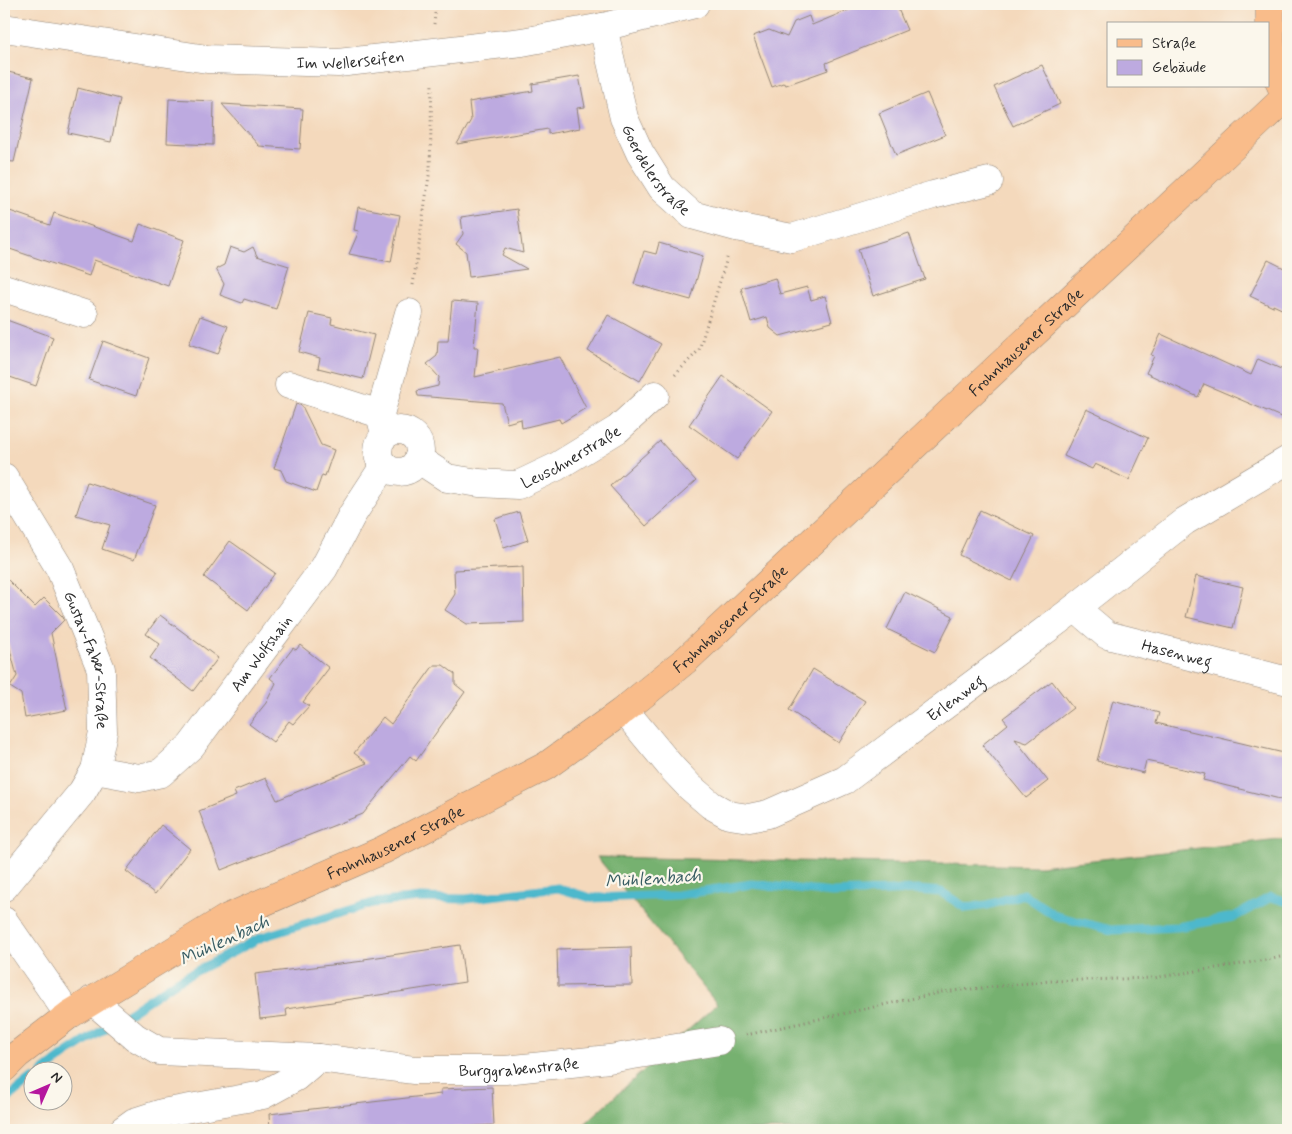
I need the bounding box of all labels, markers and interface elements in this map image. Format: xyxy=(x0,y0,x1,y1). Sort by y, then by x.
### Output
legend xyxy=(1107,22,1270,88)
text: Straße xyxy=(1152,34,1196,54)
street label: Im Wellerseifen xyxy=(296,46,406,75)
text: Gebäude xyxy=(1152,58,1206,78)
street label: Goerdelerstraße xyxy=(616,121,695,221)
street label: Frohnhausener Straße xyxy=(964,284,1088,402)
street label: Leuschnerstraße xyxy=(518,421,625,494)
street label: Frohnhausener Straße xyxy=(669,561,793,678)
street label: Gustav-Faber-Straße xyxy=(58,588,112,730)
street label: Am Wolfshain xyxy=(226,611,297,696)
street label: Hasenweg xyxy=(1139,635,1214,674)
street label: Erlenweg xyxy=(923,671,989,727)
street label: Frohnhausener Straße xyxy=(324,801,468,885)
water label: Mühlenbach xyxy=(604,864,702,894)
water label: Mühlenbach xyxy=(176,910,273,972)
street label: Burggrabenstraße xyxy=(459,1053,580,1083)
north arrow xyxy=(22,1062,72,1112)
text: N xyxy=(47,1068,66,1087)

